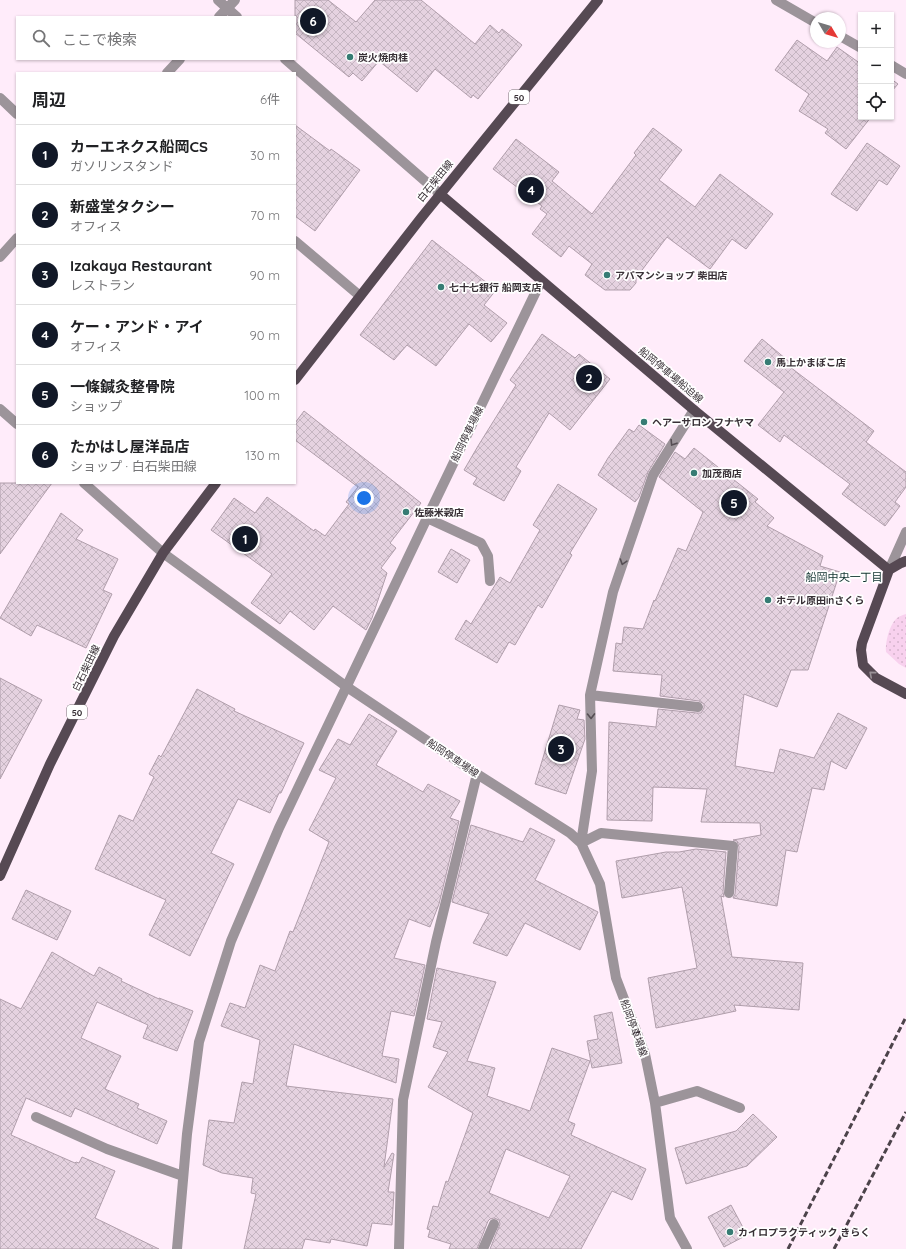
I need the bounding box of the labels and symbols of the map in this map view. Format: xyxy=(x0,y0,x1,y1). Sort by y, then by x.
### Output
pin: 6 xyxy=(300,6,326,36)
north arrow xyxy=(810,12,846,48)
place label: 炭火焼肉桂 xyxy=(358,51,408,64)
marker: 炭火焼肉桂 xyxy=(345,52,355,62)
road number: 50 xyxy=(509,90,529,104)
street label: 白石柴田線 xyxy=(414,157,456,205)
pin: 4 xyxy=(518,175,544,205)
place label: アパマンショップ 柴田店 xyxy=(615,269,728,282)
marker: アパマンショップ 柴田店 xyxy=(602,270,612,280)
place label: 七十七銀行 船岡支店 xyxy=(449,281,542,294)
marker: 七十七銀行 船岡支店 xyxy=(436,282,446,292)
street label: 船岡停車場船迫線 xyxy=(636,344,706,406)
place label: 馬上かまぼこ店 xyxy=(776,356,846,369)
marker: 馬上かまぼこ店 xyxy=(763,357,773,367)
pin: 2 xyxy=(576,363,602,393)
street label: 船岡停車場線 xyxy=(448,404,486,464)
place label: ヘアーサロン フナヤマ xyxy=(652,416,754,429)
marker: ヘアーサロン フナヤマ xyxy=(639,417,649,427)
one-way arrow xyxy=(670,439,678,446)
place label: 加茂商店 xyxy=(702,467,742,480)
marker: 加茂商店 xyxy=(689,468,699,478)
your location xyxy=(354,488,374,508)
pin: 5 xyxy=(721,488,747,518)
place label: 佐藤米穀店 xyxy=(414,506,464,519)
marker: 佐藤米穀店 xyxy=(401,507,411,517)
pin: 1 xyxy=(232,524,258,554)
one-way arrow xyxy=(620,558,628,565)
district label: 船岡中央一丁目 xyxy=(806,570,883,584)
place label: ホテル原田inさくら xyxy=(776,594,864,607)
marker: ホテル原田inさくら xyxy=(763,595,773,605)
street label: 白石柴田線 xyxy=(69,643,103,693)
one-way arrow xyxy=(870,672,877,679)
road number: 50 xyxy=(67,705,87,719)
one-way arrow xyxy=(586,713,595,719)
pin: 3 xyxy=(548,734,574,764)
street label: 船岡停車場線 xyxy=(424,736,482,780)
street label: 船岡停車場線 xyxy=(618,998,650,1058)
place label: カイロプラクティック きらく xyxy=(738,1226,870,1239)
marker: カイロプラクティック きらく xyxy=(725,1227,735,1237)

